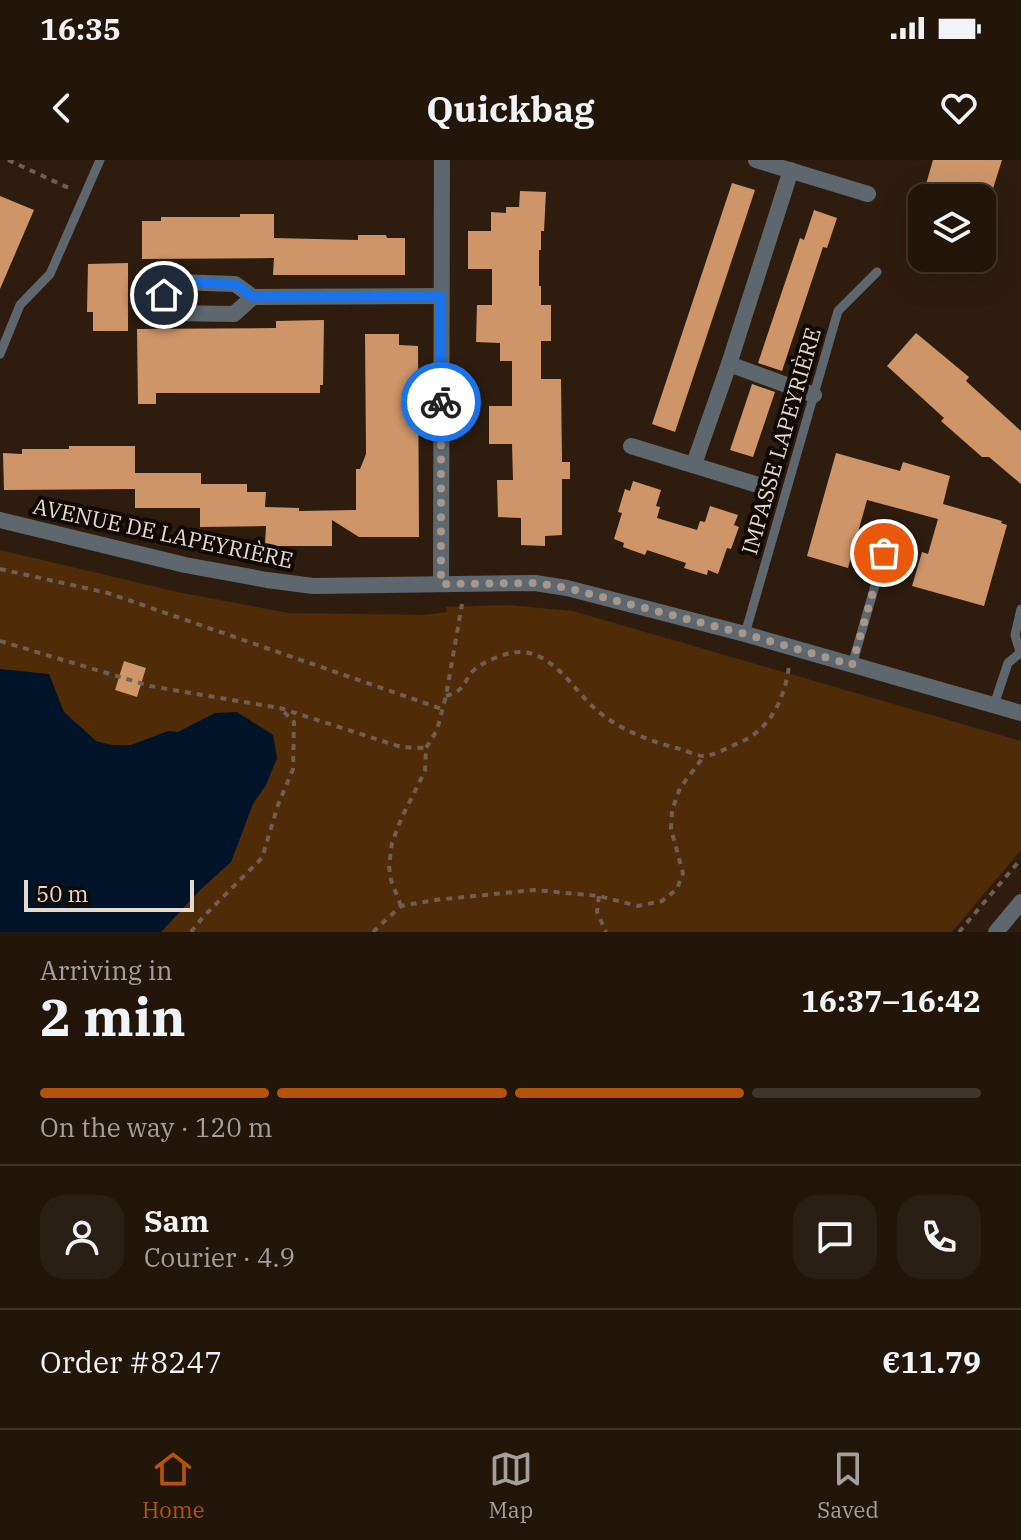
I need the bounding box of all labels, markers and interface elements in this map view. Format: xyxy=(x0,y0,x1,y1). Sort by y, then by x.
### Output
text: 16:35 xyxy=(40,9,121,48)
text: Quickbag xyxy=(426,85,595,132)
icon: back xyxy=(40,86,84,130)
icon: heart xyxy=(937,86,981,130)
map controls xyxy=(908,184,996,272)
button: layers xyxy=(908,184,996,272)
pin xyxy=(130,261,198,329)
icon: home xyxy=(142,273,186,317)
street label: IMPASSE LAPEYRIÈRE xyxy=(734,324,827,558)
courier xyxy=(401,362,481,442)
icon: bike xyxy=(419,380,463,424)
street label: AVENUE DE LAPEYRIÈRE xyxy=(30,491,296,574)
pin xyxy=(850,519,918,587)
icon: bag xyxy=(862,531,906,575)
scale bar xyxy=(24,876,194,912)
text: 50 m xyxy=(36,879,88,908)
text: Arriving in xyxy=(40,953,173,987)
text: 16:37–16:42 xyxy=(801,981,981,1020)
text: 2 min xyxy=(40,983,186,1050)
text: On the way · 120 m xyxy=(40,1110,273,1144)
button: person xyxy=(40,1195,124,1279)
button: chat xyxy=(793,1195,877,1279)
button: phone xyxy=(897,1195,981,1279)
text: Sam xyxy=(144,1201,209,1240)
text: Courier · 4.9 xyxy=(144,1240,295,1274)
text: Order #8247 xyxy=(40,1342,222,1381)
text: €11.79 xyxy=(882,1342,981,1381)
tab: Home xyxy=(142,1447,205,1524)
tab: Map xyxy=(489,1447,533,1524)
tab: Saved xyxy=(817,1447,879,1524)

